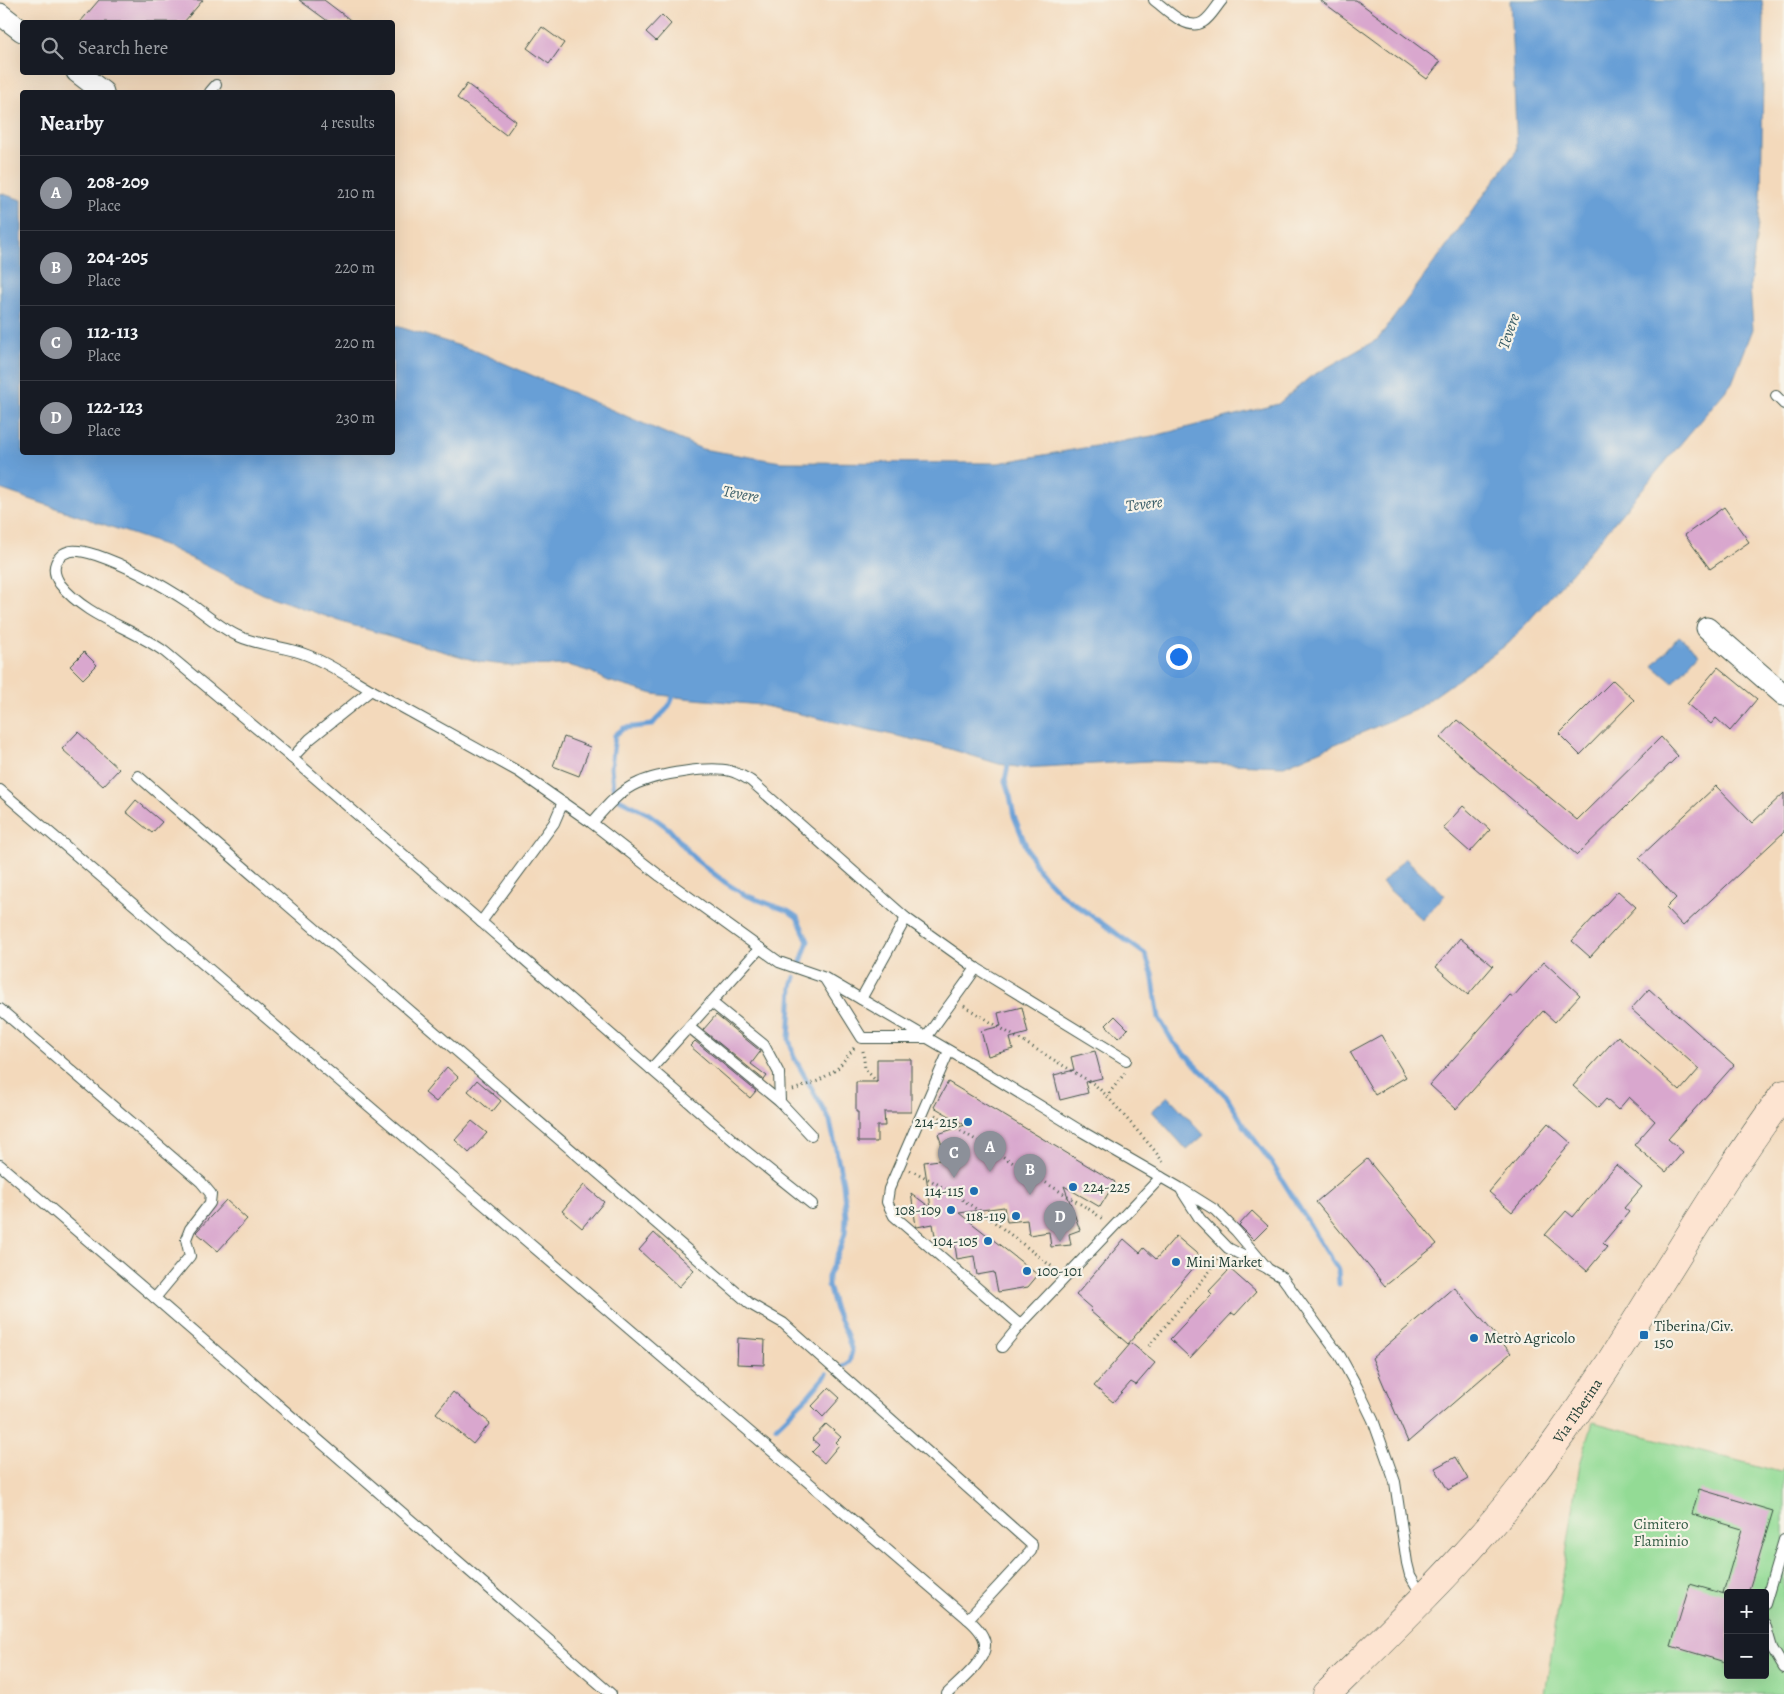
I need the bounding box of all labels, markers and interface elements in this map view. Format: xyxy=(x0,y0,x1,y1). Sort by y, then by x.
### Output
search box xyxy=(20,20,395,75)
icon: search xyxy=(38,34,66,62)
text: Search here xyxy=(78,35,168,61)
text: Nearby xyxy=(40,109,103,137)
text: 4 results xyxy=(321,112,375,134)
text: 208-209 xyxy=(87,169,149,195)
text: A xyxy=(51,182,61,204)
text: 210 m xyxy=(337,182,375,204)
text: Place xyxy=(87,195,121,217)
text: 204-205 xyxy=(87,244,148,270)
text: B xyxy=(51,257,61,279)
text: 220 m xyxy=(335,257,375,279)
text: Place xyxy=(87,270,121,292)
water label: Tevere xyxy=(1493,310,1525,352)
text: 112-113 xyxy=(87,319,138,345)
text: C xyxy=(51,332,61,354)
text: 220 m xyxy=(335,332,375,354)
text: Place xyxy=(87,345,121,367)
text: 122-123 xyxy=(87,394,143,420)
text: D xyxy=(50,407,62,429)
text: 230 m xyxy=(336,407,375,429)
text: Place xyxy=(87,420,121,442)
water label: Tevere xyxy=(721,480,761,508)
water label: Tevere xyxy=(1125,491,1164,517)
your location xyxy=(1166,644,1192,670)
place label: 214-215 xyxy=(915,1112,958,1132)
marker: 214-215 xyxy=(962,1116,974,1128)
pin: A xyxy=(974,1131,1006,1172)
pin: C xyxy=(938,1137,970,1178)
pin: B xyxy=(1014,1154,1046,1195)
place label: 224-225 xyxy=(1083,1177,1130,1197)
place label: 114-115 xyxy=(925,1181,964,1201)
marker: 224-225 xyxy=(1067,1181,1079,1193)
marker: 114-115 xyxy=(968,1185,980,1197)
place label: 108-109 xyxy=(895,1200,941,1220)
pin: D xyxy=(1044,1201,1076,1242)
marker: 108-109 xyxy=(945,1204,957,1216)
place label: 118-119 xyxy=(966,1206,1006,1226)
marker: 118-119 xyxy=(1010,1210,1022,1222)
place label: 104-105 xyxy=(933,1231,978,1251)
marker: 104-105 xyxy=(982,1235,994,1247)
place label: Mini Market xyxy=(1186,1252,1262,1272)
marker: Mini Market xyxy=(1170,1256,1182,1268)
place label: 100-101 xyxy=(1037,1261,1082,1281)
marker: 100-101 xyxy=(1021,1265,1033,1277)
place label: Tiberina/Civ. 150 xyxy=(1654,1316,1734,1353)
place label: Metrò Agricolo xyxy=(1484,1328,1575,1348)
marker: Tiberina/Civ. 150 xyxy=(1638,1329,1650,1341)
marker: Metrò Agricolo xyxy=(1468,1332,1480,1344)
street label: Via Tiberina xyxy=(1548,1375,1607,1448)
park label: Cimitero Flaminio xyxy=(1634,1514,1688,1551)
map controls xyxy=(1724,1589,1769,1679)
button: + xyxy=(1724,1589,1769,1634)
button: − xyxy=(1724,1634,1769,1679)

